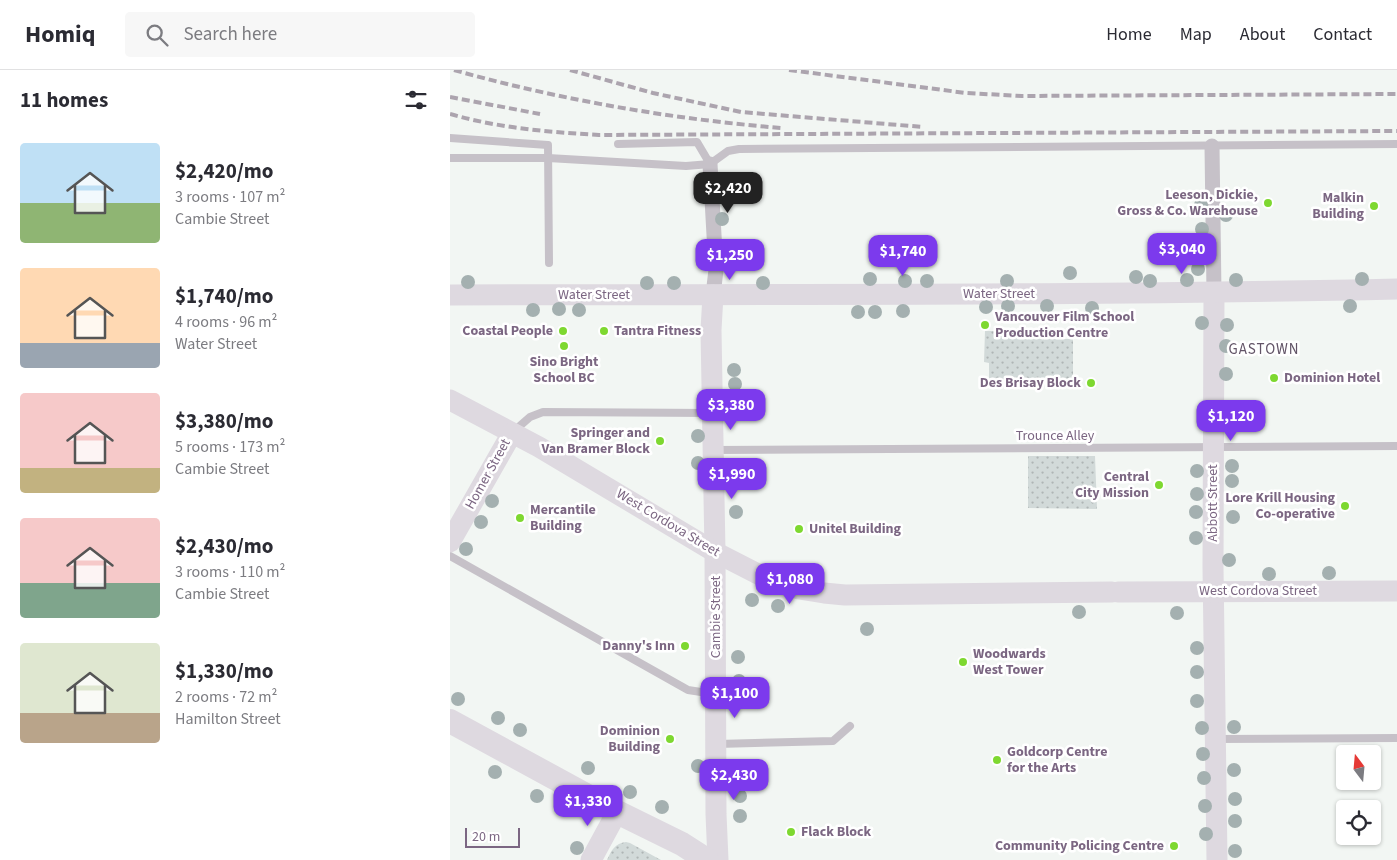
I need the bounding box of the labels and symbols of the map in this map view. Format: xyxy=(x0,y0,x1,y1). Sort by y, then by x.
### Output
pin: $2,420 xyxy=(687,172,769,214)
place label: Leeson, Dickie, Gross & Co. Warehouse xyxy=(1117,185,1258,221)
place label: Malkin Building xyxy=(1312,188,1365,224)
marker: Leeson, Dickie, Gross & Co. Warehouse xyxy=(1262,197,1274,209)
marker: Malkin Building xyxy=(1368,200,1380,212)
pin: $3,040 xyxy=(1141,232,1223,275)
pin: $1,740 xyxy=(862,234,944,277)
pin: $1,250 xyxy=(689,238,771,281)
street label: Water Street xyxy=(963,284,1035,304)
street label: Water Street xyxy=(558,285,630,305)
place label: Vancouver Film School Production Centre xyxy=(994,307,1134,343)
marker: Vancouver Film School Production Centre xyxy=(979,319,991,331)
place label: Coastal People xyxy=(462,321,553,341)
place label: Tantra Fitness xyxy=(614,321,701,341)
marker: Coastal People xyxy=(557,325,569,337)
marker: Tantra Fitness xyxy=(598,325,610,337)
district label: GASTOWN xyxy=(1228,339,1300,360)
marker: Sino Bright School BC xyxy=(558,340,570,352)
place label: Sino Bright School BC xyxy=(530,352,599,388)
place label: Dominion Hotel xyxy=(1284,368,1380,388)
marker: Dominion Hotel xyxy=(1268,372,1280,384)
place label: Des Brisay Block xyxy=(980,373,1081,393)
marker: Des Brisay Block xyxy=(1085,377,1097,389)
pin: $3,380 xyxy=(690,388,772,431)
pin: $1,120 xyxy=(1190,400,1272,442)
place label: Springer and Van Bramer Block xyxy=(540,423,650,459)
street label: Trounce Alley xyxy=(1016,426,1095,446)
street label: Homer Street xyxy=(460,435,516,513)
marker: Springer and Van Bramer Block xyxy=(654,435,666,447)
pin: $1,990 xyxy=(691,458,773,500)
street label: Abbott Street xyxy=(1203,464,1223,542)
place label: Central City Mission xyxy=(1075,467,1149,503)
marker: Central City Mission xyxy=(1153,479,1165,491)
street label: West Cordova Street xyxy=(612,484,724,562)
place label: Lore Krill Housing Co-operative xyxy=(1225,488,1336,524)
place label: Mercantile Building xyxy=(530,500,596,536)
marker: Lore Krill Housing Co-operative xyxy=(1339,500,1351,512)
marker: Mercantile Building xyxy=(514,512,526,524)
place label: Unitel Building xyxy=(809,519,902,539)
marker: Unitel Building xyxy=(793,523,805,535)
pin: $1,080 xyxy=(749,562,831,605)
street label: Cambie Street xyxy=(706,575,726,658)
street label: West Cordova Street xyxy=(1199,581,1317,601)
place label: Danny's Inn xyxy=(602,636,675,656)
marker: Danny's Inn xyxy=(679,640,691,652)
place label: Woodwards West Tower xyxy=(973,644,1046,680)
marker: Woodwards West Tower xyxy=(957,656,969,668)
pin: $1,100 xyxy=(694,676,776,719)
place label: Dominion Building xyxy=(600,721,661,757)
marker: Dominion Building xyxy=(664,733,676,745)
place label: Goldcorp Centre for the Arts xyxy=(1007,742,1108,778)
north arrow xyxy=(1336,745,1381,790)
marker: Goldcorp Centre for the Arts xyxy=(991,754,1003,766)
pin: $2,430 xyxy=(693,758,775,801)
pin: $1,330 xyxy=(547,784,629,827)
place label: Flack Block xyxy=(801,822,872,842)
scale bar xyxy=(465,825,520,848)
marker: Flack Block xyxy=(785,826,797,838)
place label: Community Policing Centre xyxy=(995,836,1164,856)
marker: Community Policing Centre xyxy=(1168,840,1180,852)

